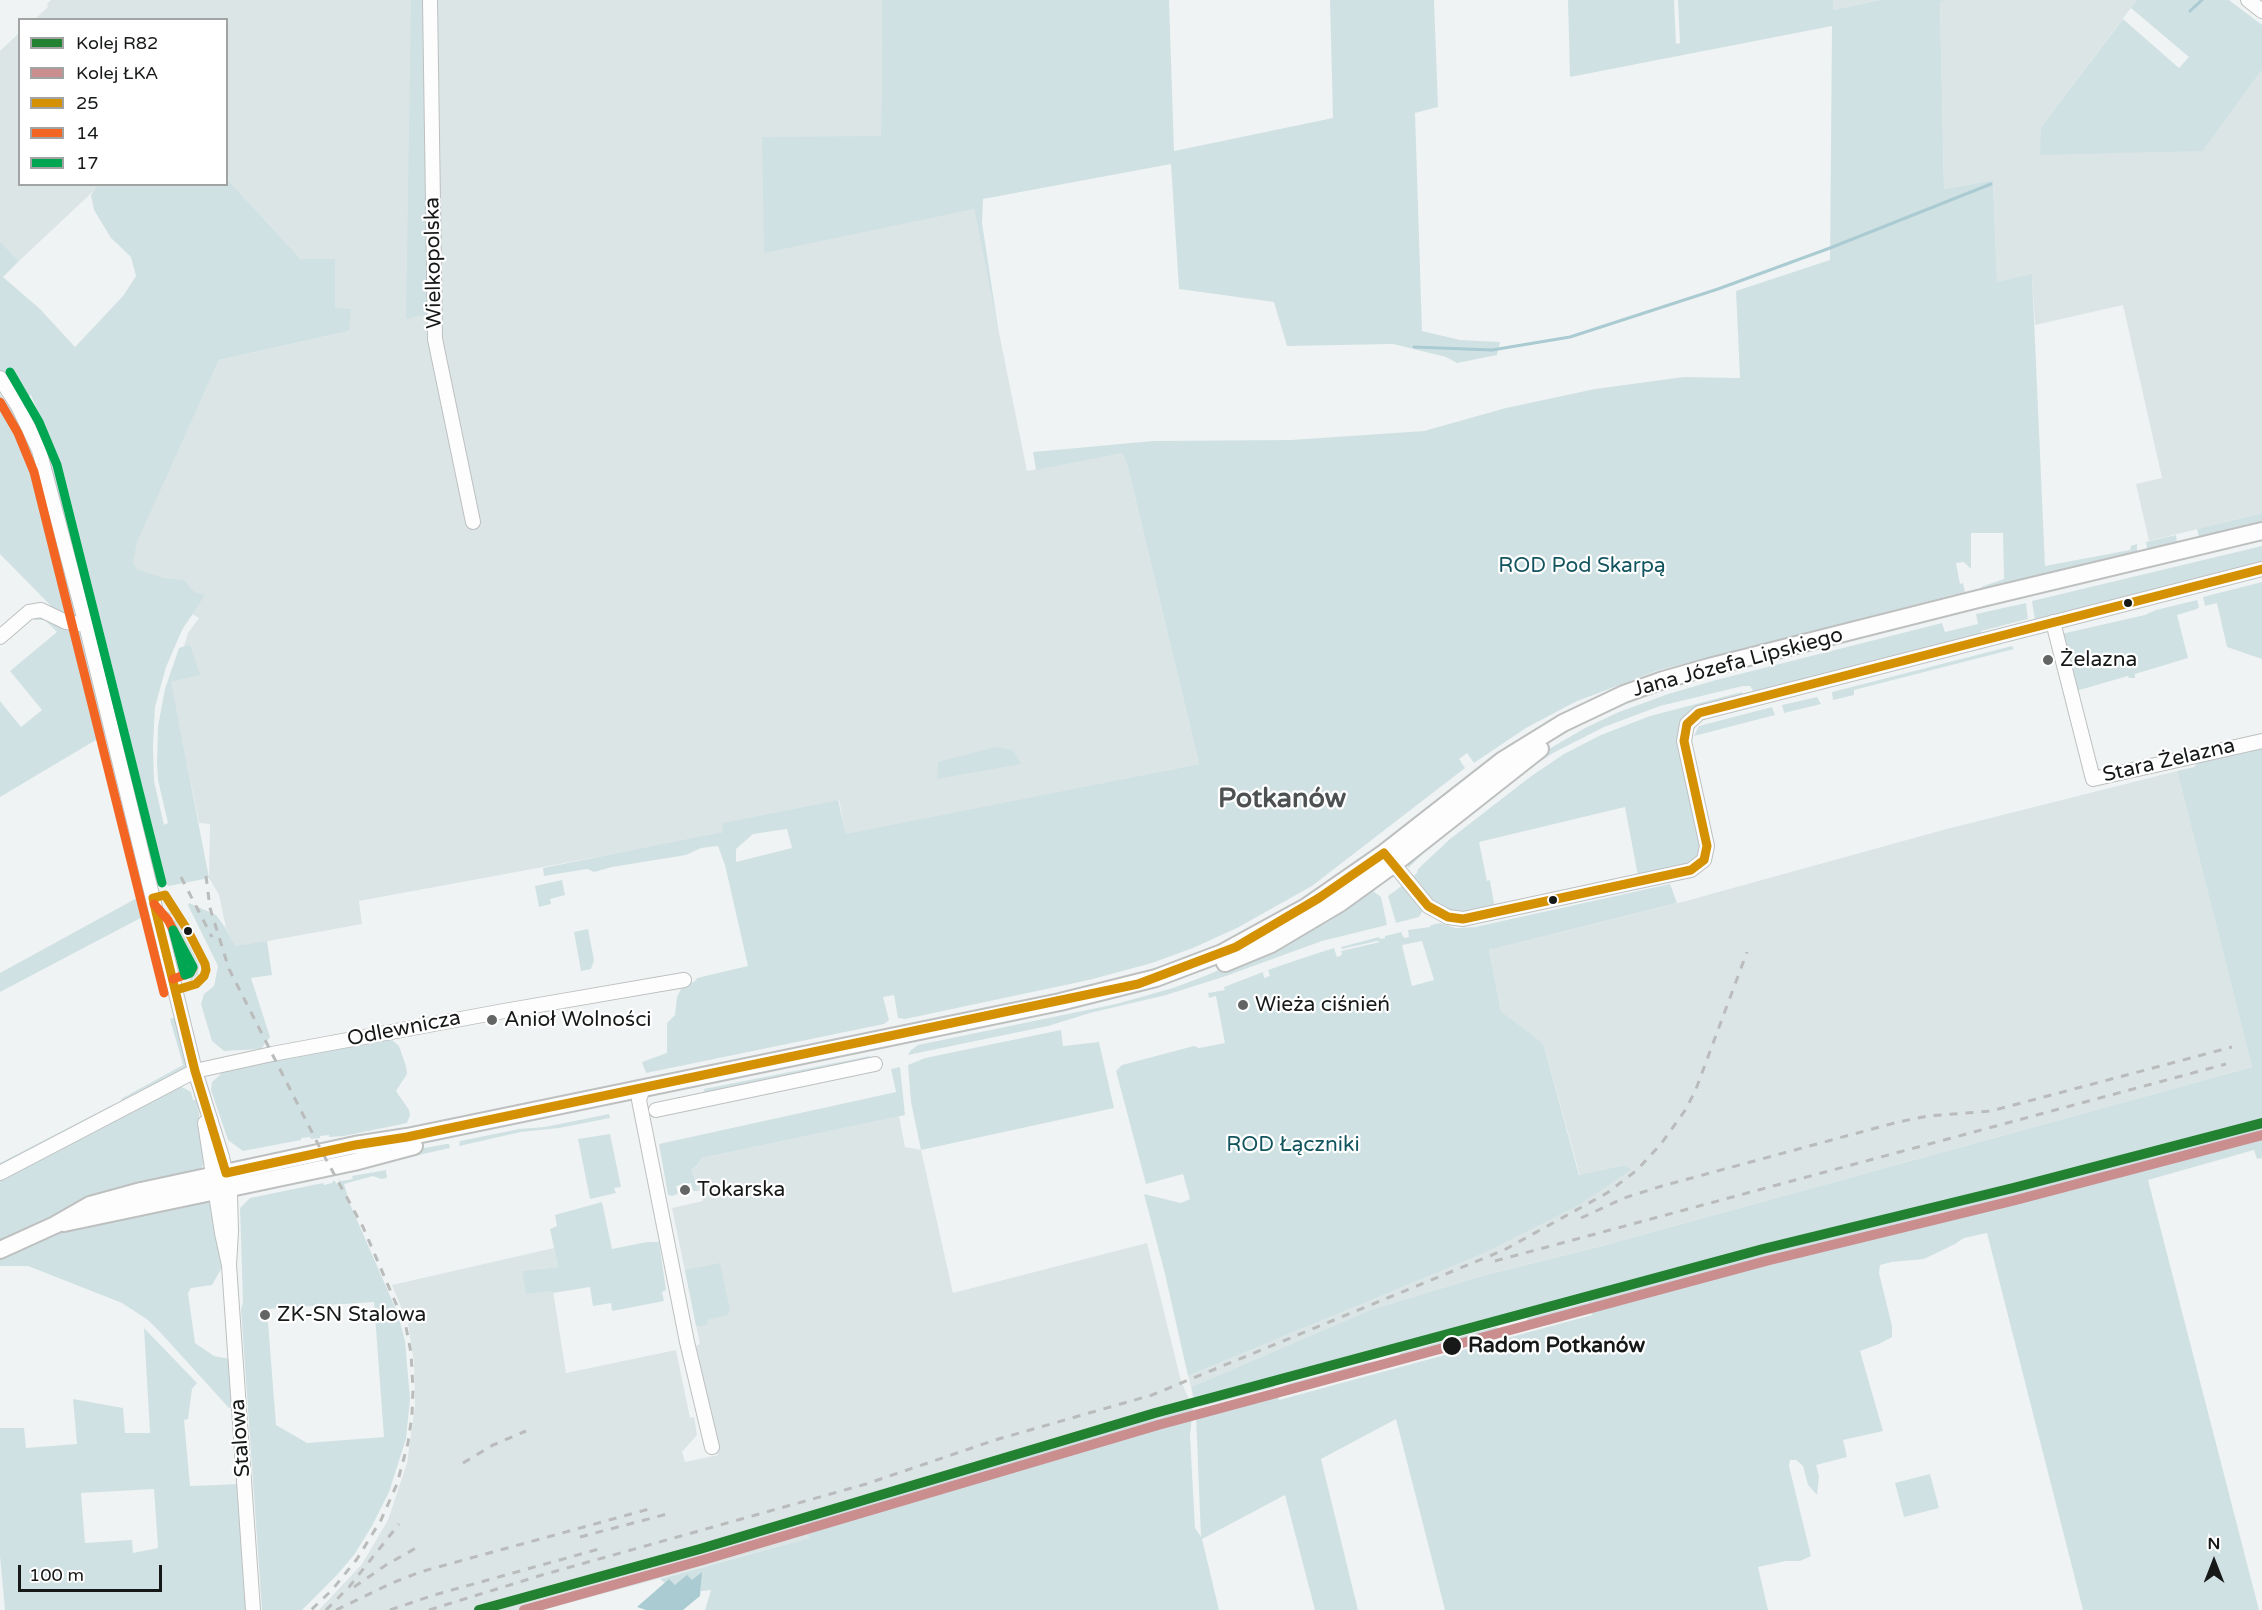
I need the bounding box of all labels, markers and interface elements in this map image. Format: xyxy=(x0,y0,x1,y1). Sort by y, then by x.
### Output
legend xyxy=(18,18,228,186)
text: Kolej R82 xyxy=(76,32,158,54)
text: Kolej ŁKA xyxy=(76,62,159,84)
text: 25 xyxy=(76,92,99,114)
text: 14 xyxy=(76,122,99,144)
text: 17 xyxy=(76,152,99,174)
street label: Wielkopolska xyxy=(420,197,448,329)
park label: ROD Pod Skarpą xyxy=(1498,553,1666,579)
unlabelled marker xyxy=(2122,597,2134,609)
street label: Jana Józefa Lipskiego xyxy=(1630,623,1846,703)
place label: Żelazna xyxy=(2060,647,2137,673)
marker: Żelazna xyxy=(2041,653,2055,667)
street label: Stara Żelazna xyxy=(2100,734,2238,788)
district label: Potkanów xyxy=(1218,784,1346,816)
unlabelled marker xyxy=(1547,894,1559,906)
unlabelled marker xyxy=(182,925,194,937)
place label: Wieża ciśnień xyxy=(1255,992,1390,1018)
marker: Wieża ciśnień xyxy=(1236,998,1250,1012)
street label: Odlewnicza xyxy=(345,1006,463,1052)
place label: Anioł Wolności xyxy=(504,1007,652,1033)
marker: Anioł Wolności xyxy=(485,1013,499,1027)
park label: ROD Łączniki xyxy=(1226,1132,1360,1158)
place label: Tokarska xyxy=(697,1177,785,1203)
marker: Tokarska xyxy=(678,1183,692,1197)
place label: ZK-SN Stalowa xyxy=(277,1302,426,1328)
marker: ZK-SN Stalowa xyxy=(258,1308,272,1322)
place label: Radom Potkanów xyxy=(1468,1333,1645,1359)
marker: Radom Potkanów xyxy=(1441,1335,1463,1357)
street label: Stalowa xyxy=(226,1398,256,1478)
north arrow xyxy=(2184,1532,2244,1592)
text: N xyxy=(2208,1534,2220,1554)
scale bar xyxy=(21,1553,165,1591)
text: 100 m xyxy=(29,1564,84,1586)

